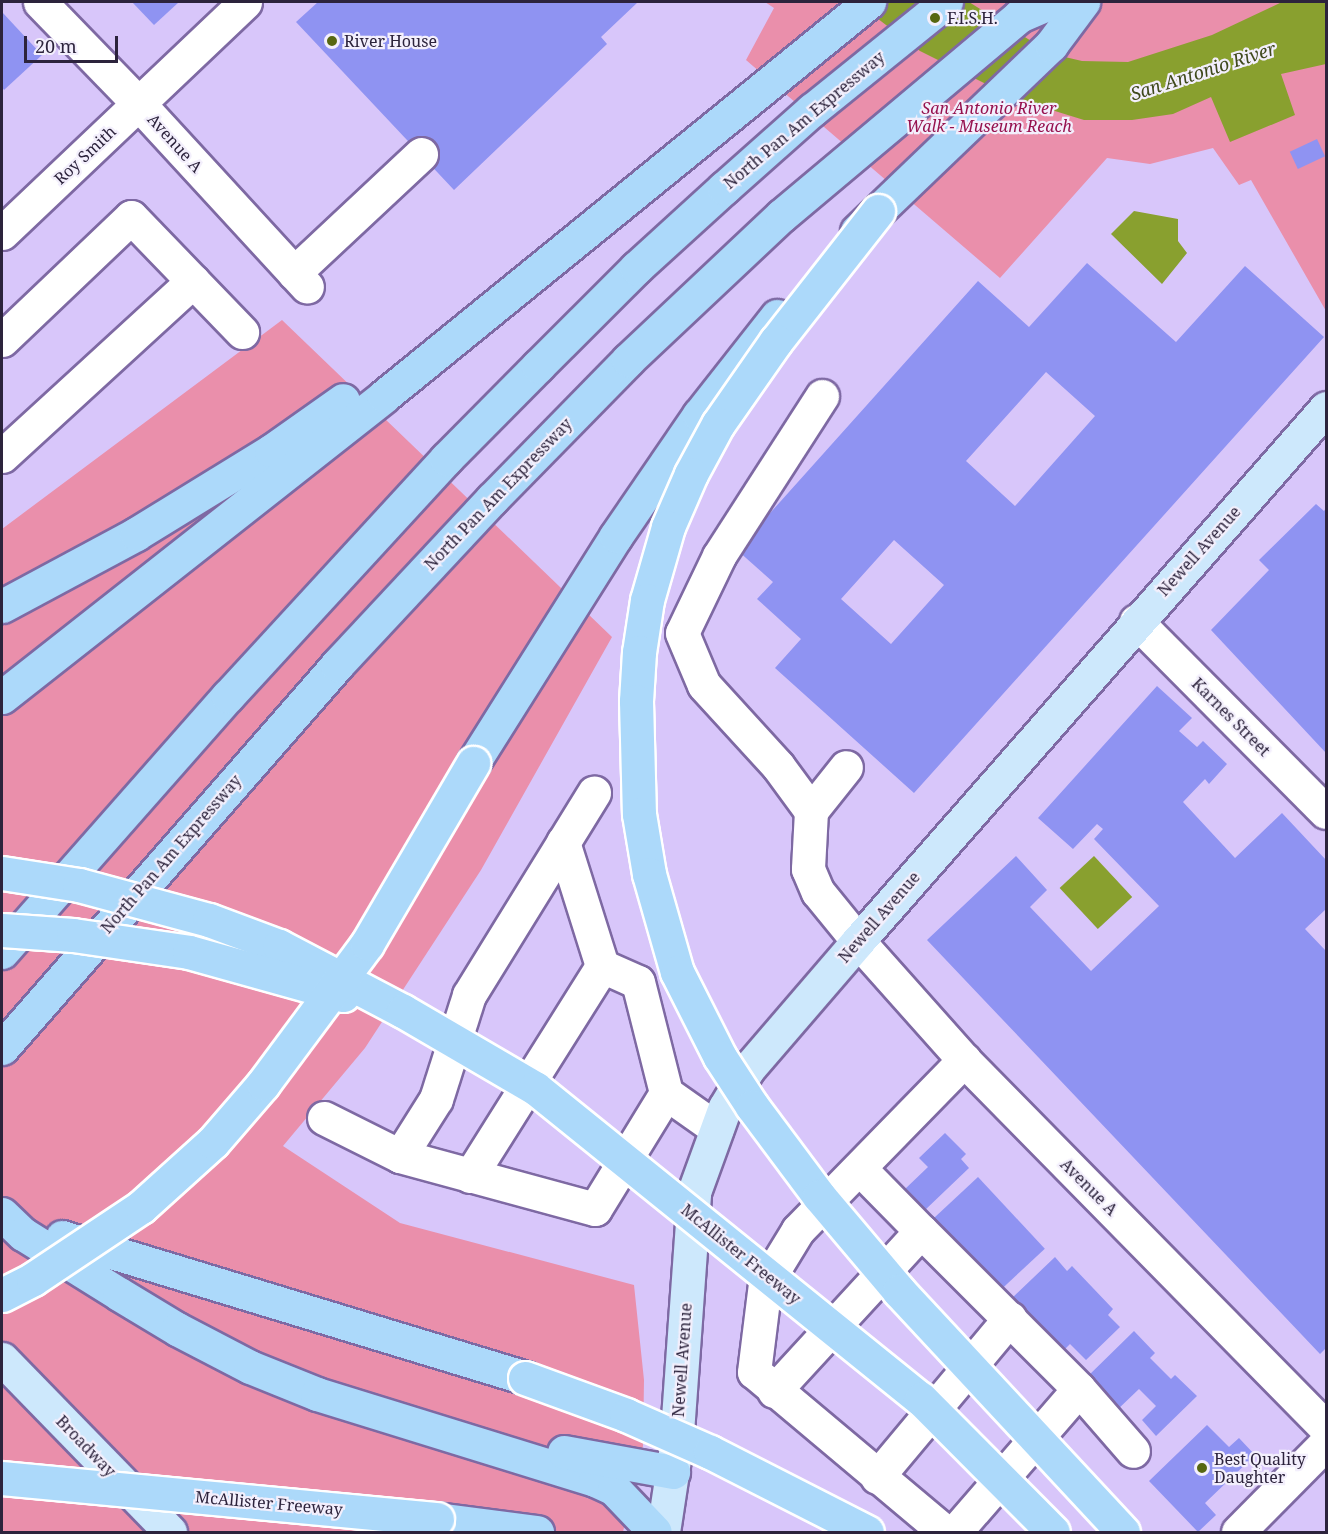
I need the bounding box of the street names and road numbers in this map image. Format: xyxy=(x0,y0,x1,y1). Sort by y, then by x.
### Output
street label: North Pan Am Expressway xyxy=(720,47,888,193)
street label: Avenue A xyxy=(144,110,206,176)
street label: Roy Smith xyxy=(50,122,120,188)
street label: North Pan Am Expressway xyxy=(420,414,576,574)
street label: Newell Avenue xyxy=(1154,502,1244,600)
street label: Karnes Street xyxy=(1188,674,1274,760)
street label: North Pan Am Expressway xyxy=(97,771,245,937)
street label: Newell Avenue xyxy=(834,868,924,966)
street label: Avenue A xyxy=(1057,1155,1121,1219)
street label: McAllister Freeway xyxy=(677,1200,805,1308)
street label: Newell Avenue xyxy=(668,1302,696,1418)
street label: Broadway xyxy=(52,1411,120,1481)
street label: McAllister Freeway xyxy=(194,1487,344,1519)

